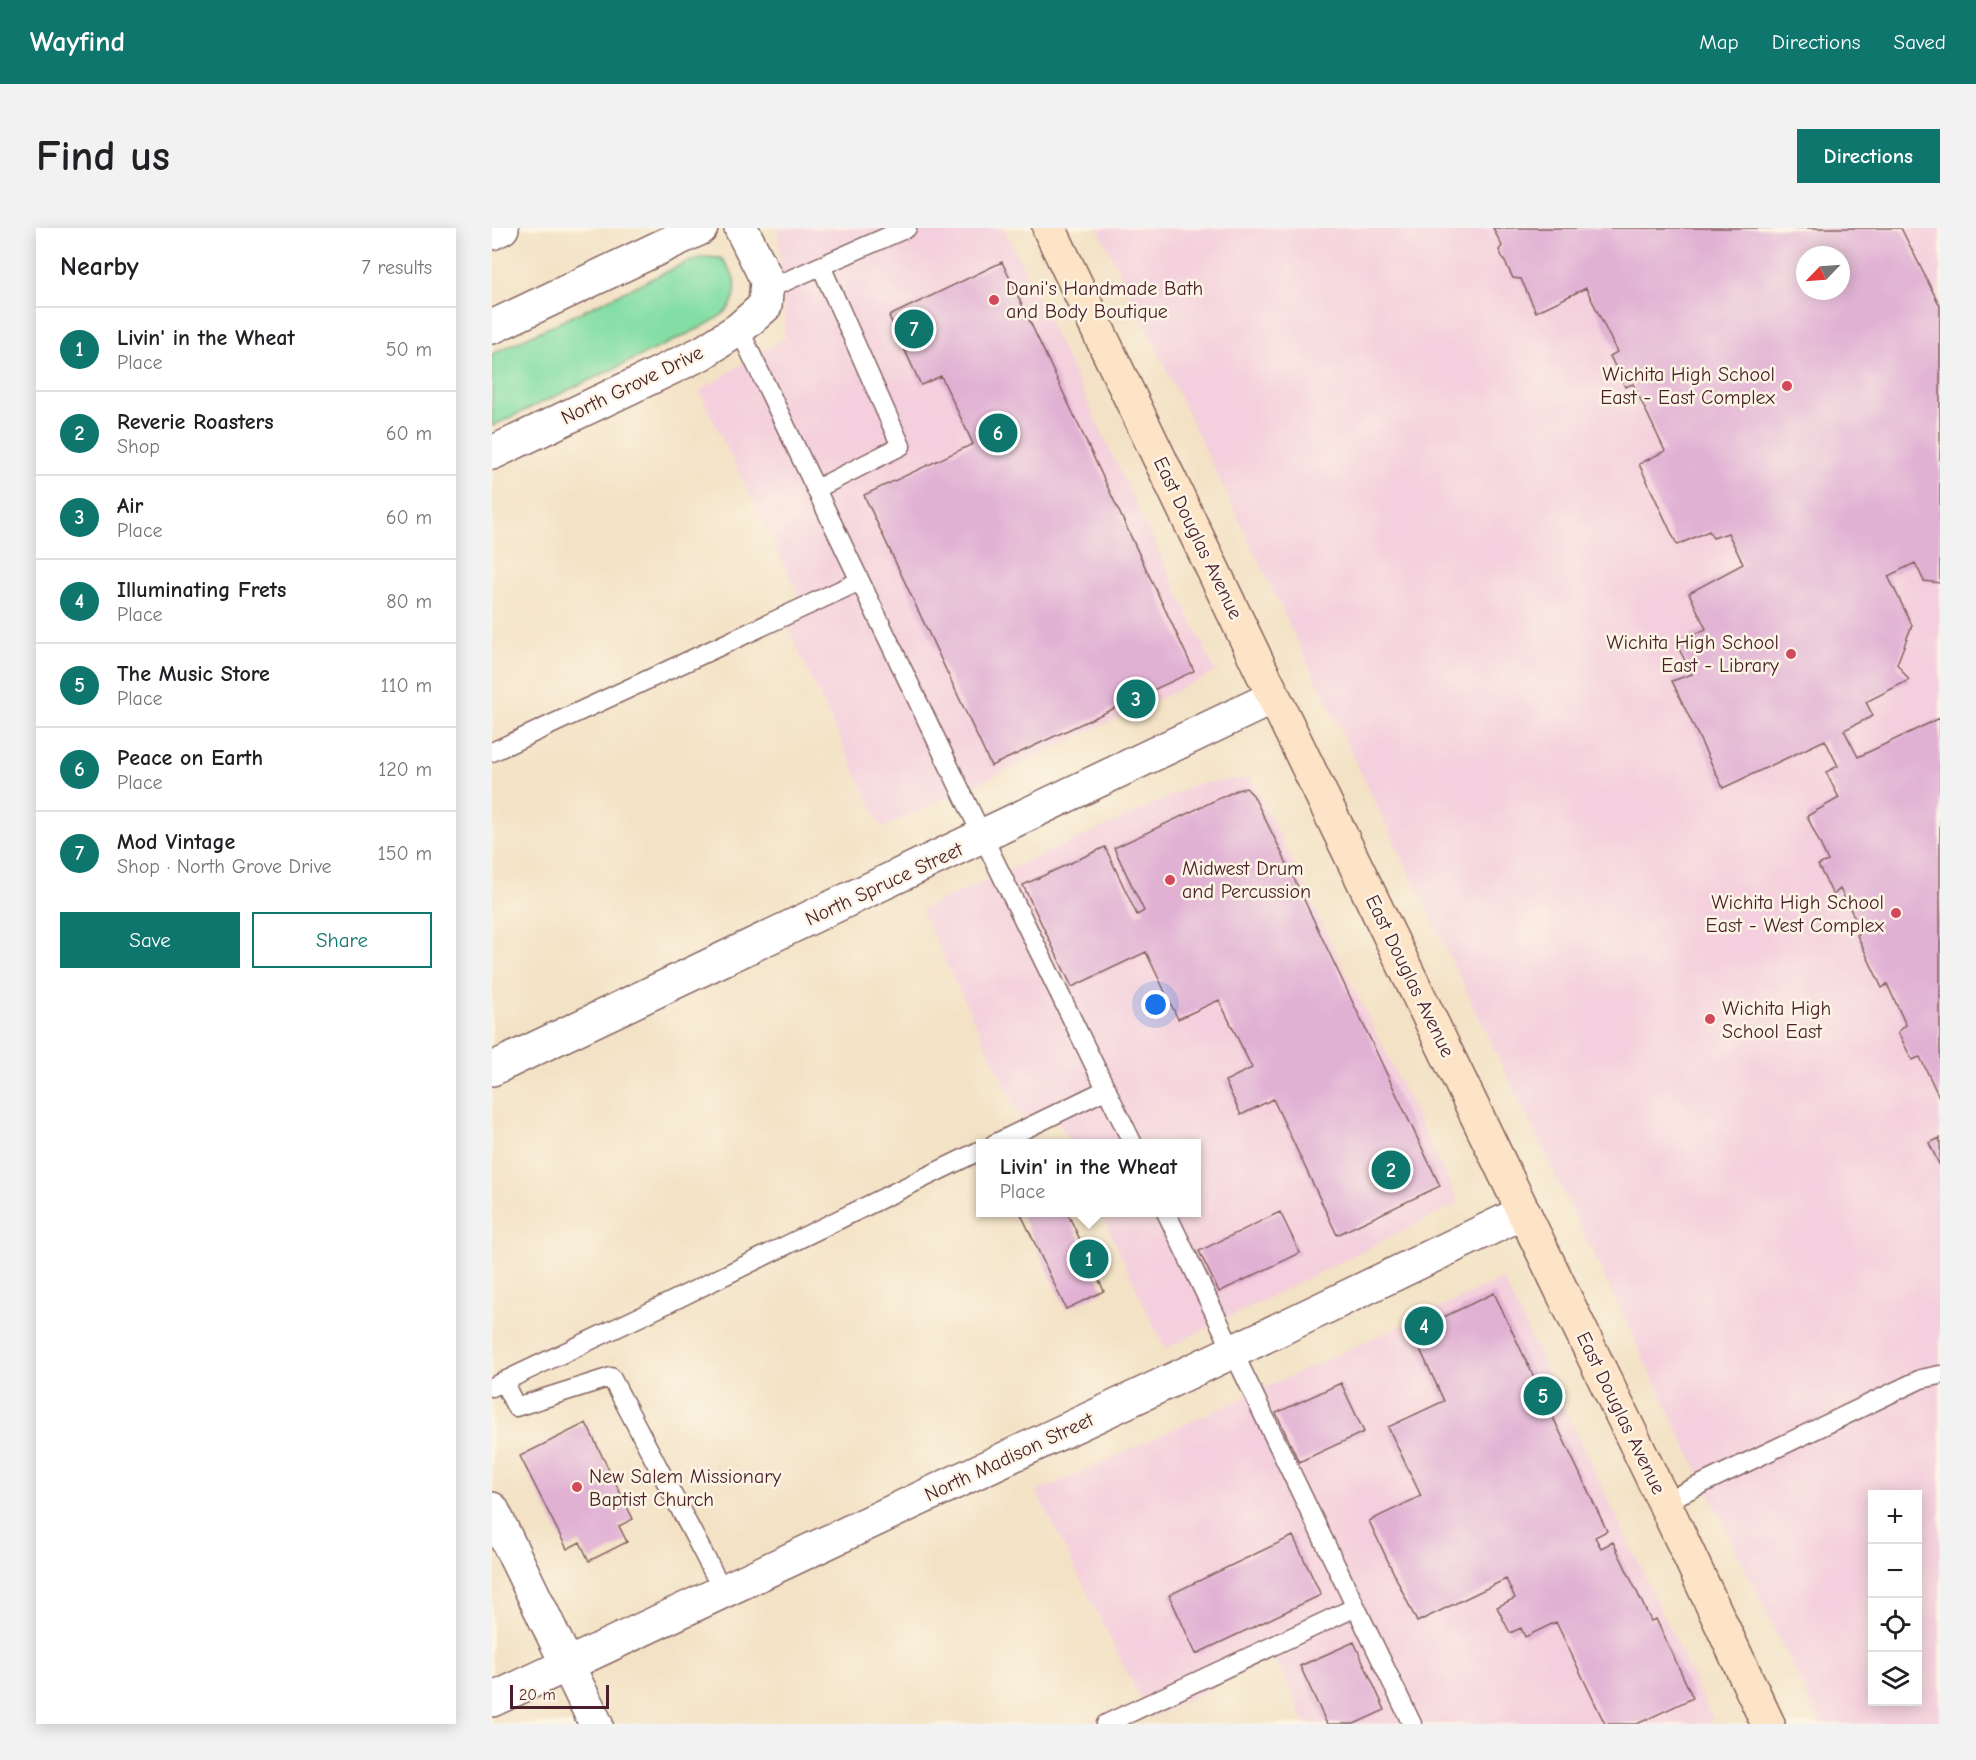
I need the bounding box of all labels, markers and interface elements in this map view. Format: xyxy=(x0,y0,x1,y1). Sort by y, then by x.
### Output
text: Wayfind xyxy=(30,26,125,58)
text: Map xyxy=(1699,30,1739,54)
text: Directions xyxy=(1772,30,1861,54)
text: Saved xyxy=(1894,30,1946,54)
button: Directions xyxy=(1797,129,1940,183)
text: Find us xyxy=(36,132,170,181)
north arrow xyxy=(1796,246,1850,300)
text: Nearby xyxy=(60,252,139,282)
text: 7 results xyxy=(361,256,432,279)
place label: Dani's Handmade Bath and Body Boutique xyxy=(1006,277,1203,323)
marker: Dani's Handmade Bath and Body Boutique xyxy=(987,293,1001,307)
pin: 7 xyxy=(894,306,934,352)
text: Livin' in the Wheat xyxy=(117,325,295,351)
text: 1 xyxy=(76,338,83,361)
text: 50 m xyxy=(386,338,432,361)
street label: North Grove Drive xyxy=(557,341,707,429)
text: Place xyxy=(117,351,163,374)
place label: Wichita High School East - East Complex xyxy=(1600,363,1776,409)
marker: Wichita High School East - East Complex xyxy=(1780,379,1794,393)
text: Reverie Roasters xyxy=(117,409,274,435)
pin: 6 xyxy=(978,410,1018,456)
text: 2 xyxy=(75,422,84,445)
text: 60 m xyxy=(386,422,432,445)
text: Shop xyxy=(117,435,160,458)
street label: East Douglas Avenue xyxy=(1149,453,1247,623)
text: Air xyxy=(117,493,143,519)
text: 3 xyxy=(75,506,84,529)
text: 60 m xyxy=(386,506,432,529)
text: Place xyxy=(117,519,163,542)
text: Illuminating Frets xyxy=(117,577,286,603)
text: 4 xyxy=(75,590,84,613)
text: 80 m xyxy=(386,590,432,613)
text: Place xyxy=(117,603,163,626)
place label: Wichita High School East - Library xyxy=(1606,631,1779,677)
marker: Wichita High School East - Library xyxy=(1784,647,1798,661)
text: The Music Store xyxy=(117,661,270,687)
text: 5 xyxy=(74,674,85,697)
text: 110 m xyxy=(381,674,432,697)
pin: 3 xyxy=(1116,676,1156,722)
text: Place xyxy=(117,687,163,710)
text: Peace on Earth xyxy=(117,745,263,771)
text: 6 xyxy=(74,758,85,781)
text: 120 m xyxy=(378,758,432,781)
text: Place xyxy=(117,771,163,794)
text: Mod Vintage xyxy=(117,829,235,855)
street label: North Spruce Street xyxy=(802,837,968,931)
text: 7 xyxy=(75,842,84,865)
text: 150 m xyxy=(378,842,432,865)
text: Shop · North Grove Drive xyxy=(117,855,332,878)
place label: Midwest Drum and Percussion xyxy=(1182,857,1311,903)
marker: Midwest Drum and Percussion xyxy=(1163,873,1177,887)
street label: East Douglas Avenue xyxy=(1361,891,1459,1061)
place label: Wichita High School East - West Complex xyxy=(1706,891,1885,937)
marker: Wichita High School East - West Complex xyxy=(1889,906,1903,920)
button: Save xyxy=(60,912,240,968)
button: Share xyxy=(252,912,432,968)
your location xyxy=(1141,990,1170,1019)
place label: Wichita High School East xyxy=(1722,997,1831,1043)
marker: Wichita High School East xyxy=(1703,1012,1717,1026)
popup xyxy=(976,1139,1201,1217)
pin: 2 xyxy=(1372,1148,1410,1192)
text: Livin' in the Wheat xyxy=(1000,1154,1177,1180)
text: Place xyxy=(1000,1180,1045,1203)
pin: 1 xyxy=(1070,1236,1108,1282)
pin: 4 xyxy=(1404,1304,1444,1348)
street label: East Douglas Avenue xyxy=(1572,1328,1670,1498)
pin: 5 xyxy=(1524,1374,1562,1418)
street label: North Madison Street xyxy=(921,1407,1098,1506)
place label: New Salem Missionary Baptist Church xyxy=(589,1465,781,1511)
marker: New Salem Missionary Baptist Church xyxy=(570,1480,584,1494)
map controls xyxy=(1868,1490,1922,1706)
button: + xyxy=(1868,1490,1922,1544)
button: − xyxy=(1868,1544,1922,1598)
button: locate xyxy=(1868,1598,1922,1652)
button: layers xyxy=(1868,1652,1922,1706)
scale bar xyxy=(510,1682,609,1710)
text: 20 m xyxy=(519,1686,556,1704)

